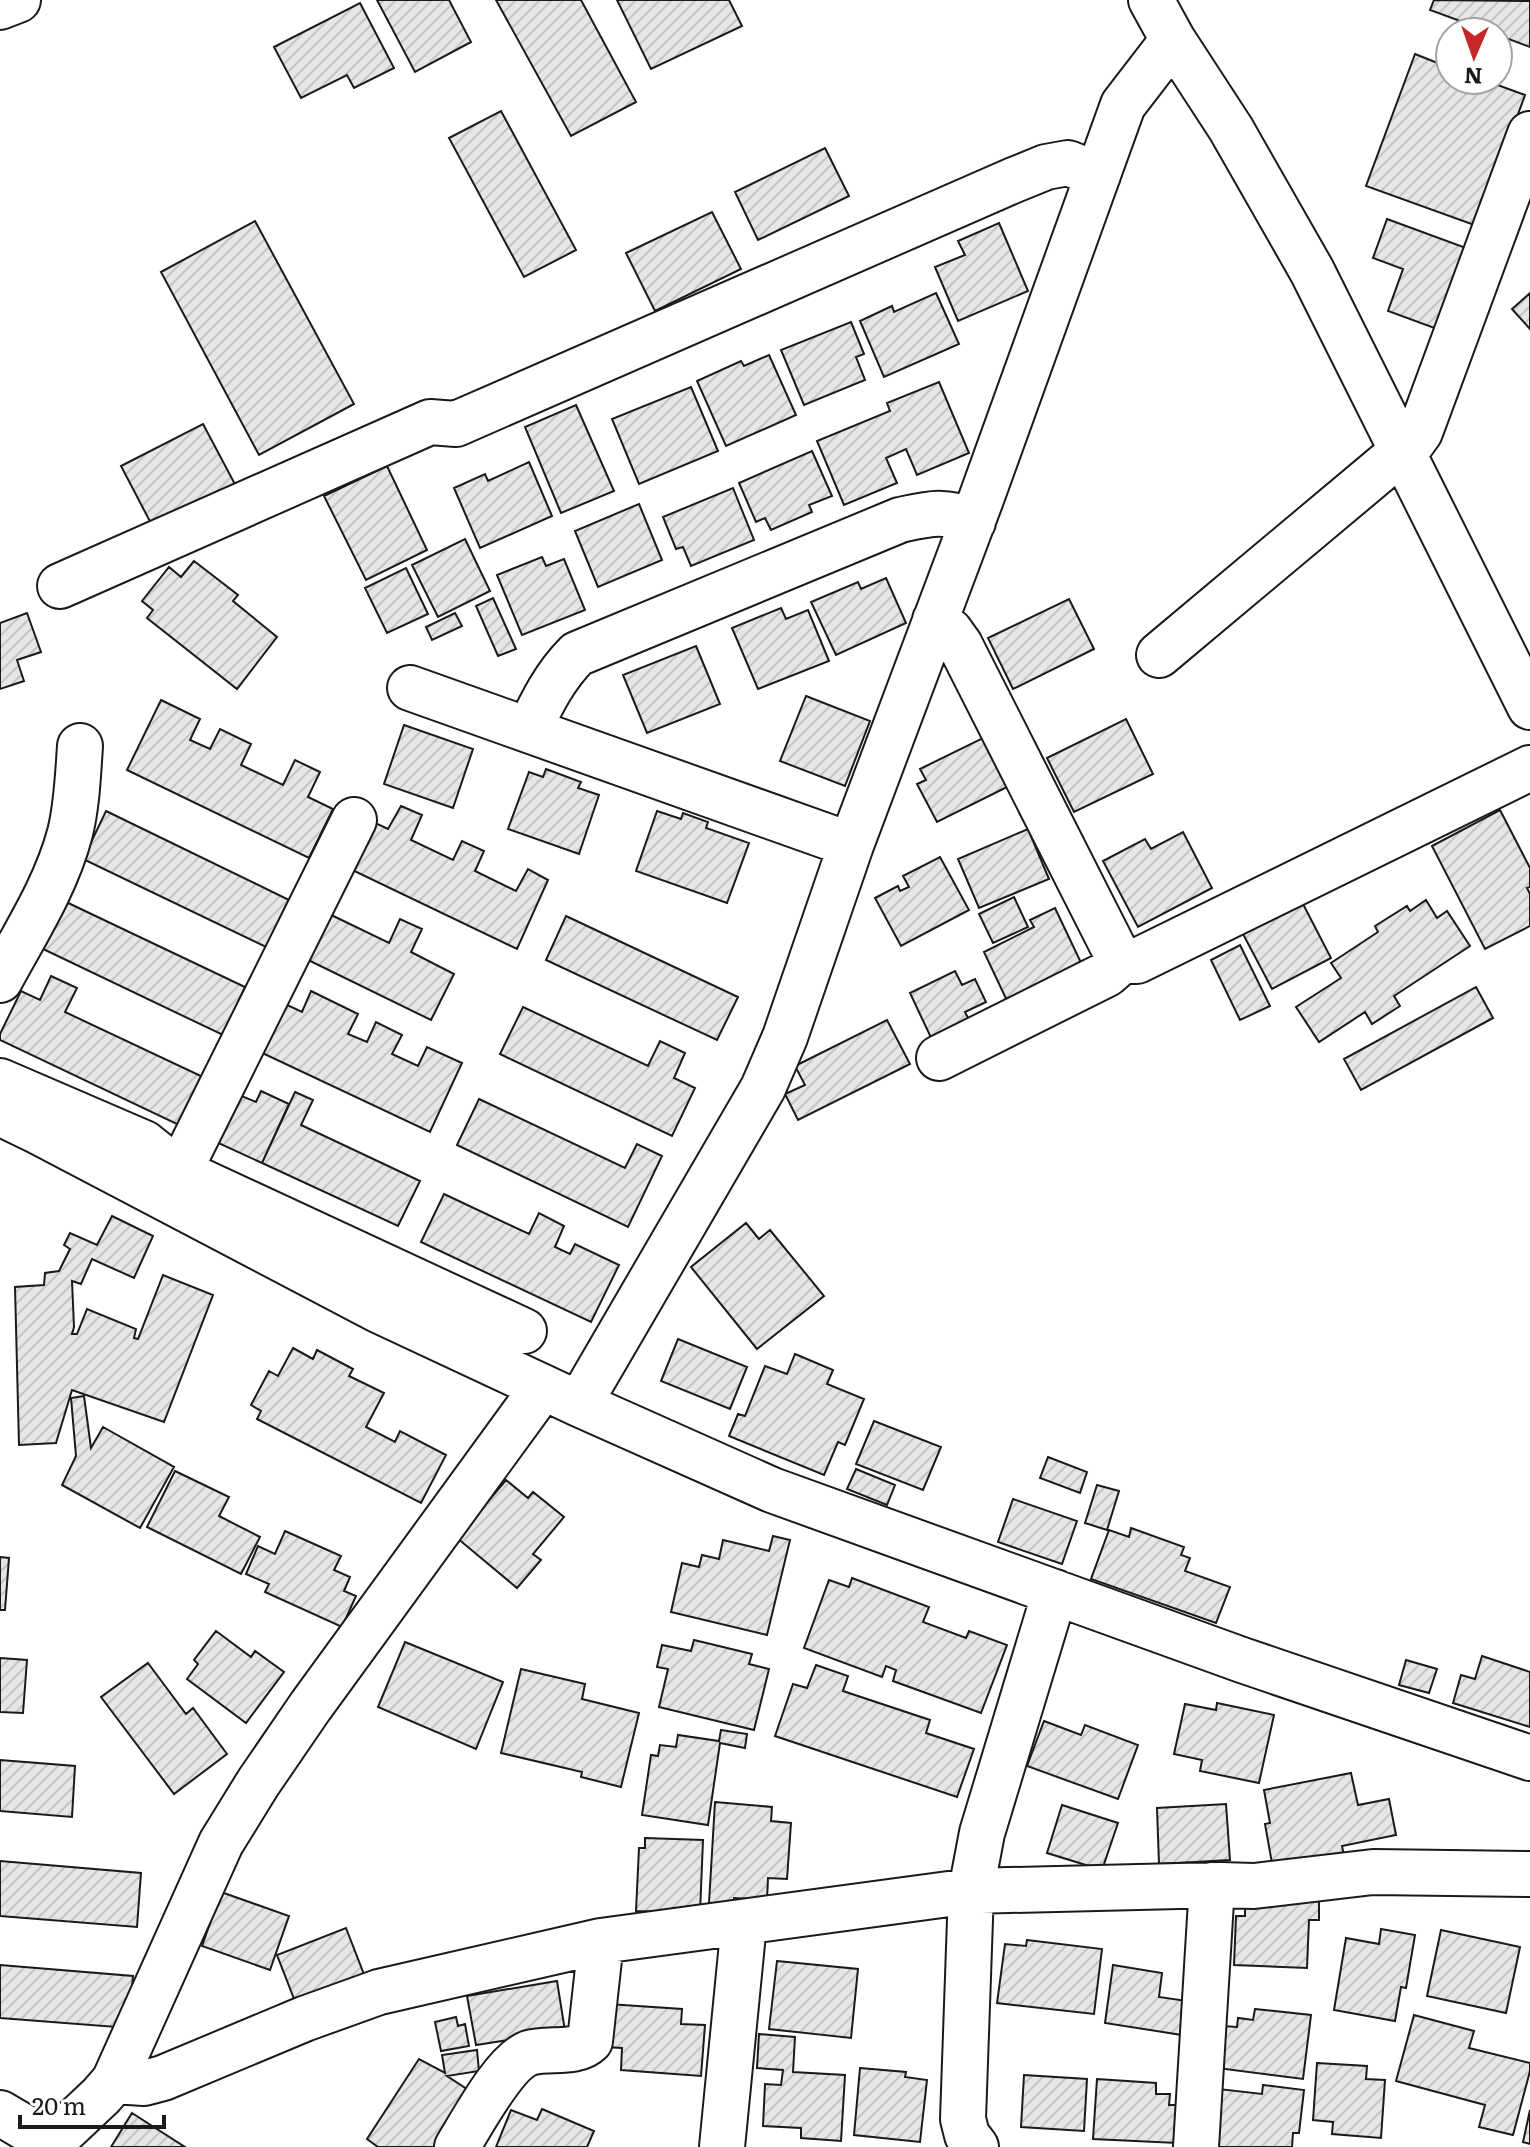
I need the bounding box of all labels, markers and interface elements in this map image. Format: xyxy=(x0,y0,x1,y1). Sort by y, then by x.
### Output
north arrow xyxy=(1434,16,1514,96)
text: N xyxy=(1463,61,1483,94)
scale bar xyxy=(20,2079,164,2129)
text: 20 m xyxy=(32,2087,86,2122)

